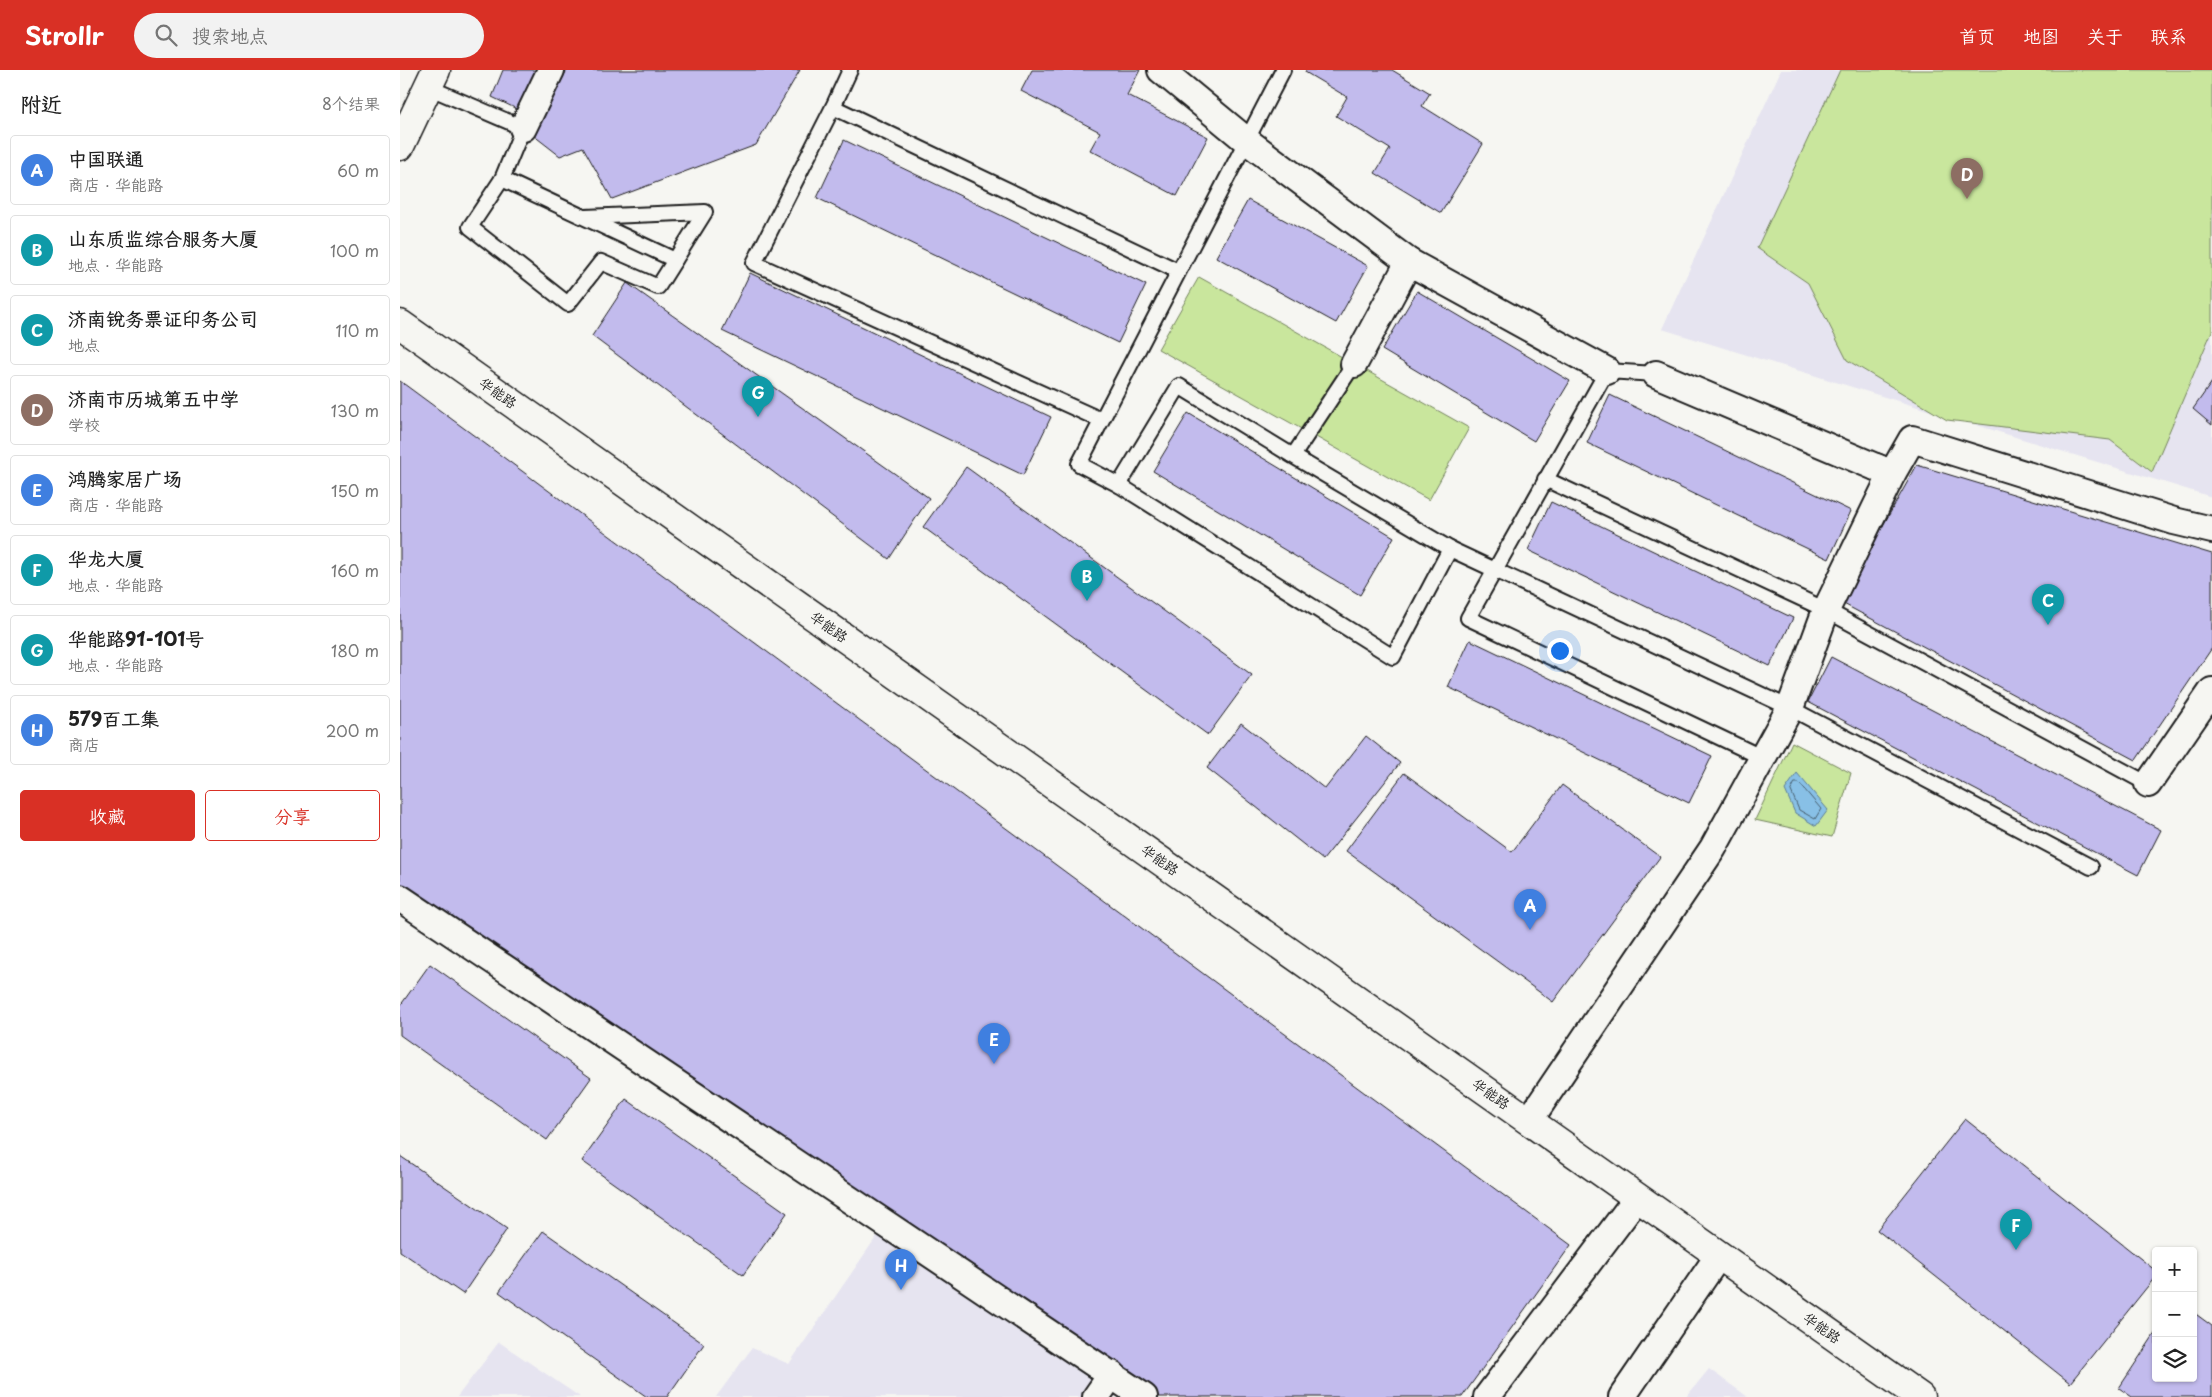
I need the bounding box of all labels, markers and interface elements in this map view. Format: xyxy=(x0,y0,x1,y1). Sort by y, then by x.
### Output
search box xyxy=(134,13,484,58)
text: Strollr xyxy=(25,17,104,53)
icon: search xyxy=(152,21,180,49)
text: 搜索地点 xyxy=(192,21,268,49)
text: 首页 xyxy=(1959,22,1995,49)
text: 地图 xyxy=(2023,22,2059,49)
text: 关于 xyxy=(2087,22,2123,49)
text: 联系 xyxy=(2151,22,2187,49)
text: 附近 xyxy=(20,87,62,119)
text: 8个结果 xyxy=(322,91,380,115)
text: 中国联通 xyxy=(68,144,144,172)
text: A xyxy=(31,158,43,182)
text: 60 m xyxy=(337,158,379,182)
pin: D xyxy=(1951,158,1983,199)
text: 商店 · 华能路 xyxy=(68,172,163,196)
text: 山东质监综合服务大厦 xyxy=(68,224,258,252)
text: B xyxy=(32,238,42,262)
text: 100 m xyxy=(330,238,379,262)
text: 地点 · 华能路 xyxy=(68,252,163,276)
text: 济南锐务票证印务公司 xyxy=(68,304,258,332)
text: C xyxy=(31,318,43,342)
text: 110 m xyxy=(336,318,379,342)
text: 地点 xyxy=(68,332,100,356)
street label: 华能路 xyxy=(475,372,522,413)
pin: G xyxy=(742,376,774,417)
text: 济南市历城第五中学 xyxy=(68,384,239,412)
text: D xyxy=(31,398,43,422)
text: 130 m xyxy=(331,398,379,422)
text: 学校 xyxy=(68,412,100,436)
text: 鸿腾家居广场 xyxy=(68,464,182,492)
text: E xyxy=(32,478,42,502)
text: 150 m xyxy=(331,478,379,502)
text: 商店 · 华能路 xyxy=(68,492,163,516)
text: 华龙大厦 xyxy=(68,544,144,572)
text: F xyxy=(32,558,42,582)
text: 160 m xyxy=(331,558,379,582)
pin: B xyxy=(1071,560,1103,601)
text: 地点 · 华能路 xyxy=(68,572,163,596)
pin: C xyxy=(2032,584,2064,625)
street label: 华能路 xyxy=(806,606,853,647)
text: 华能路91-101号 xyxy=(68,624,204,652)
text: G xyxy=(30,638,44,662)
text: 180 m xyxy=(331,638,379,662)
your location xyxy=(1547,638,1573,664)
text: 地点 · 华能路 xyxy=(68,652,163,676)
text: 579百工集 xyxy=(68,704,159,732)
text: H xyxy=(31,718,43,742)
text: 200 m xyxy=(326,718,379,742)
text: 商店 xyxy=(68,732,100,756)
button: 收藏 xyxy=(20,790,195,841)
button: 分享 xyxy=(205,790,380,841)
street label: 华能路 xyxy=(1137,839,1184,880)
pin: A xyxy=(1514,889,1546,930)
pin: E xyxy=(978,1023,1010,1064)
street label: 华能路 xyxy=(1468,1073,1515,1114)
pin: F xyxy=(2000,1209,2032,1250)
map controls xyxy=(2152,1247,2197,1382)
button: + xyxy=(2152,1247,2197,1292)
pin: H xyxy=(885,1249,917,1290)
button: − xyxy=(2152,1292,2197,1337)
street label: 华能路 xyxy=(1799,1307,1846,1348)
button: layers xyxy=(2152,1337,2197,1382)

